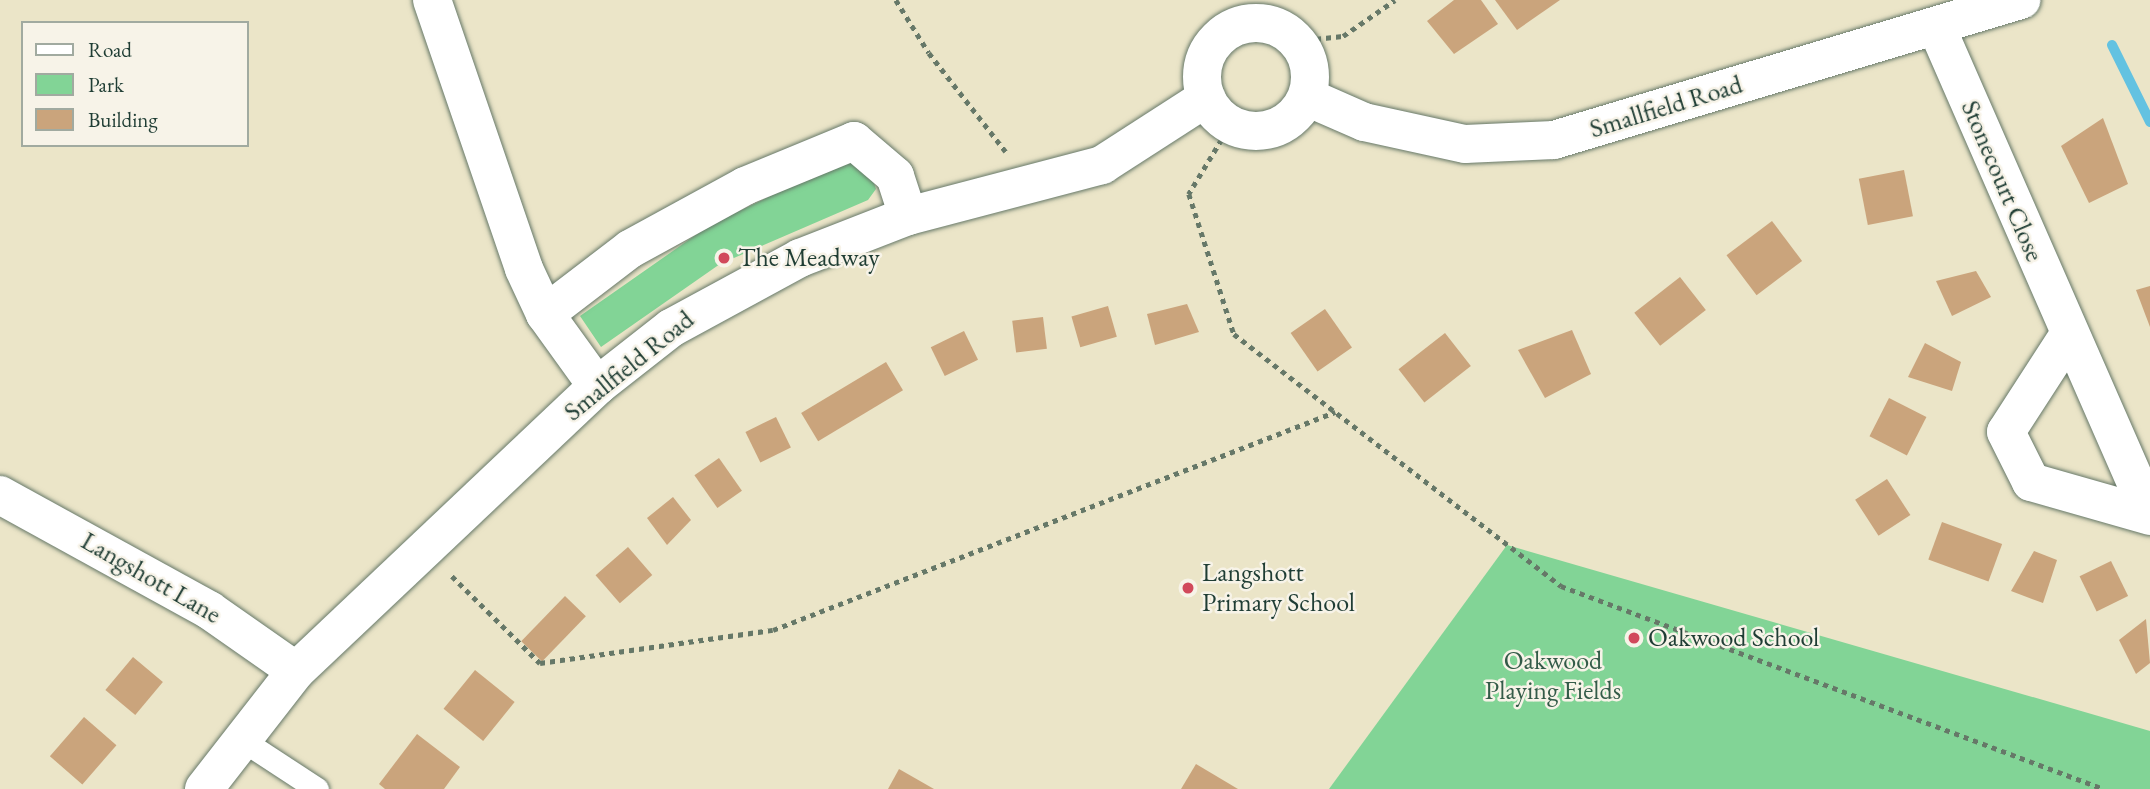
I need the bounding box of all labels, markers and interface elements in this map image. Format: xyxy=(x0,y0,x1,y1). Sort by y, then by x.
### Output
legend xyxy=(21,21,248,147)
text: Road xyxy=(88,36,132,63)
street label: Smallfield Road xyxy=(1586,69,1746,145)
text: Park xyxy=(88,71,124,98)
street label: Stonecourt Close xyxy=(1954,96,2050,266)
text: Building xyxy=(88,106,158,133)
place label: The Meadway xyxy=(738,242,880,274)
marker: The Meadway xyxy=(716,250,732,266)
street label: Smallfield Road xyxy=(558,304,700,428)
street label: Langshott Lane xyxy=(76,525,226,631)
place label: Langshott Primary School xyxy=(1202,557,1355,618)
marker: Langshott Primary School xyxy=(1180,580,1196,596)
place label: Oakwood School xyxy=(1648,622,1819,654)
marker: Oakwood School xyxy=(1626,630,1642,646)
park label: Oakwood Playing Fields xyxy=(1485,645,1621,706)

